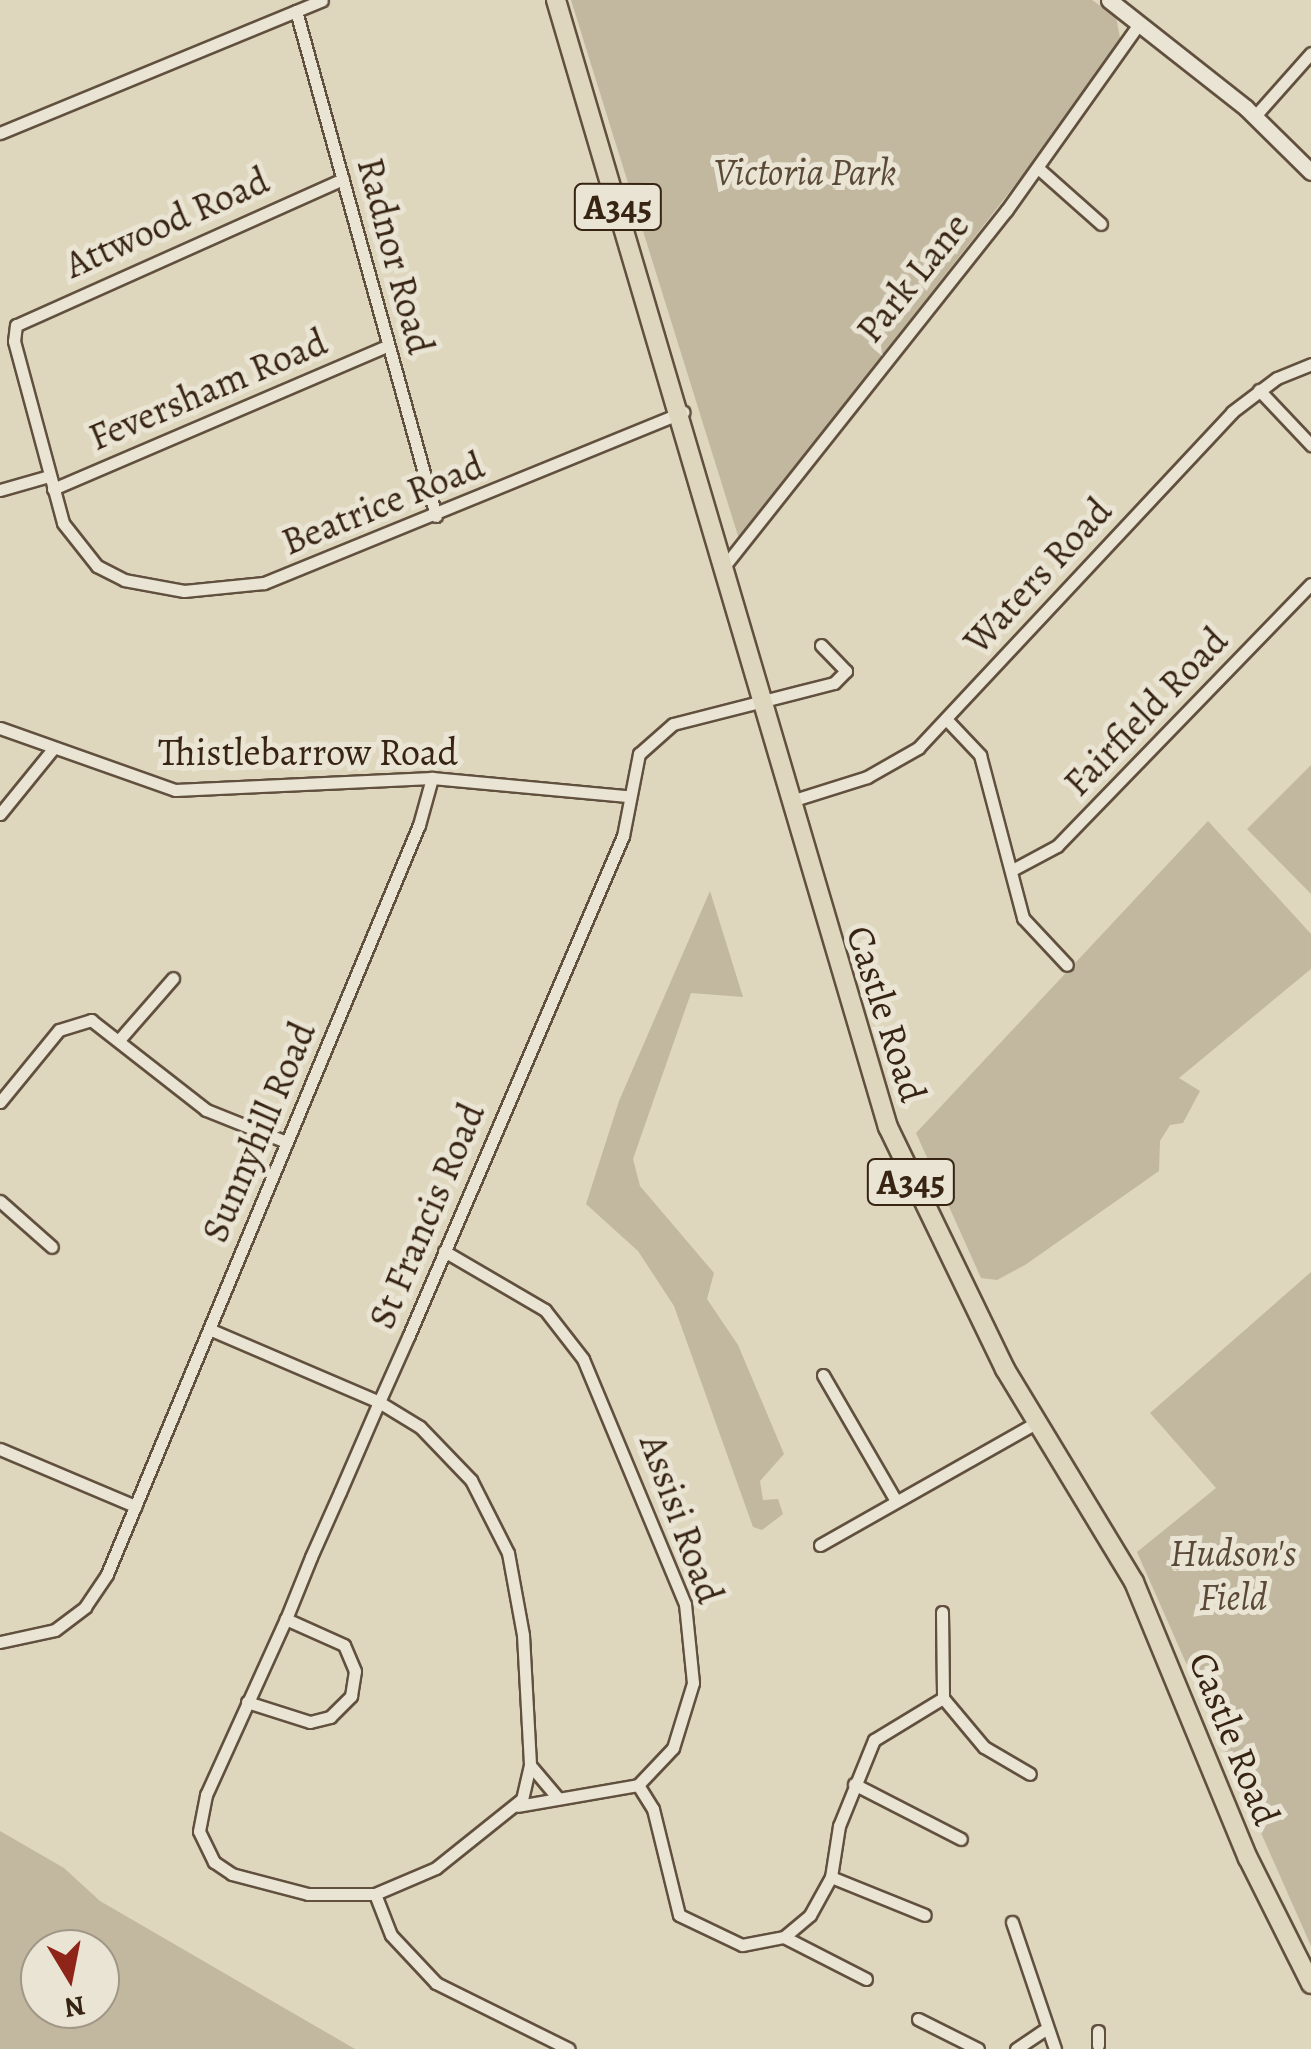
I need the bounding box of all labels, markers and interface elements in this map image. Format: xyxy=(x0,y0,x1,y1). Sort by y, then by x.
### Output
park label: Victoria Park xyxy=(714,150,896,196)
street label: Radnor Road xyxy=(347,153,443,359)
street label: Attwood Road xyxy=(58,158,276,288)
road number: A345 xyxy=(573,177,663,237)
street label: Park Lane xyxy=(847,204,979,352)
street label: Feversham Road xyxy=(82,319,334,461)
street label: Beatrice Road xyxy=(275,443,491,565)
street label: Waters Road xyxy=(954,489,1122,663)
street label: Fairfield Road xyxy=(1054,618,1238,806)
street label: Thistlebarrow Road xyxy=(158,730,458,776)
street label: Castle Road xyxy=(836,920,936,1108)
street label: Sunnyhill Road xyxy=(192,1015,326,1249)
street label: St Francis Road xyxy=(359,1096,495,1336)
road number: A345 xyxy=(866,1152,956,1212)
street label: Assisi Road xyxy=(629,1428,733,1610)
park label: Hudson's Field xyxy=(1170,1531,1296,1620)
street label: Castle Road xyxy=(1179,1646,1289,1832)
north arrow xyxy=(20,1929,120,2029)
text: N xyxy=(62,1986,88,2027)

